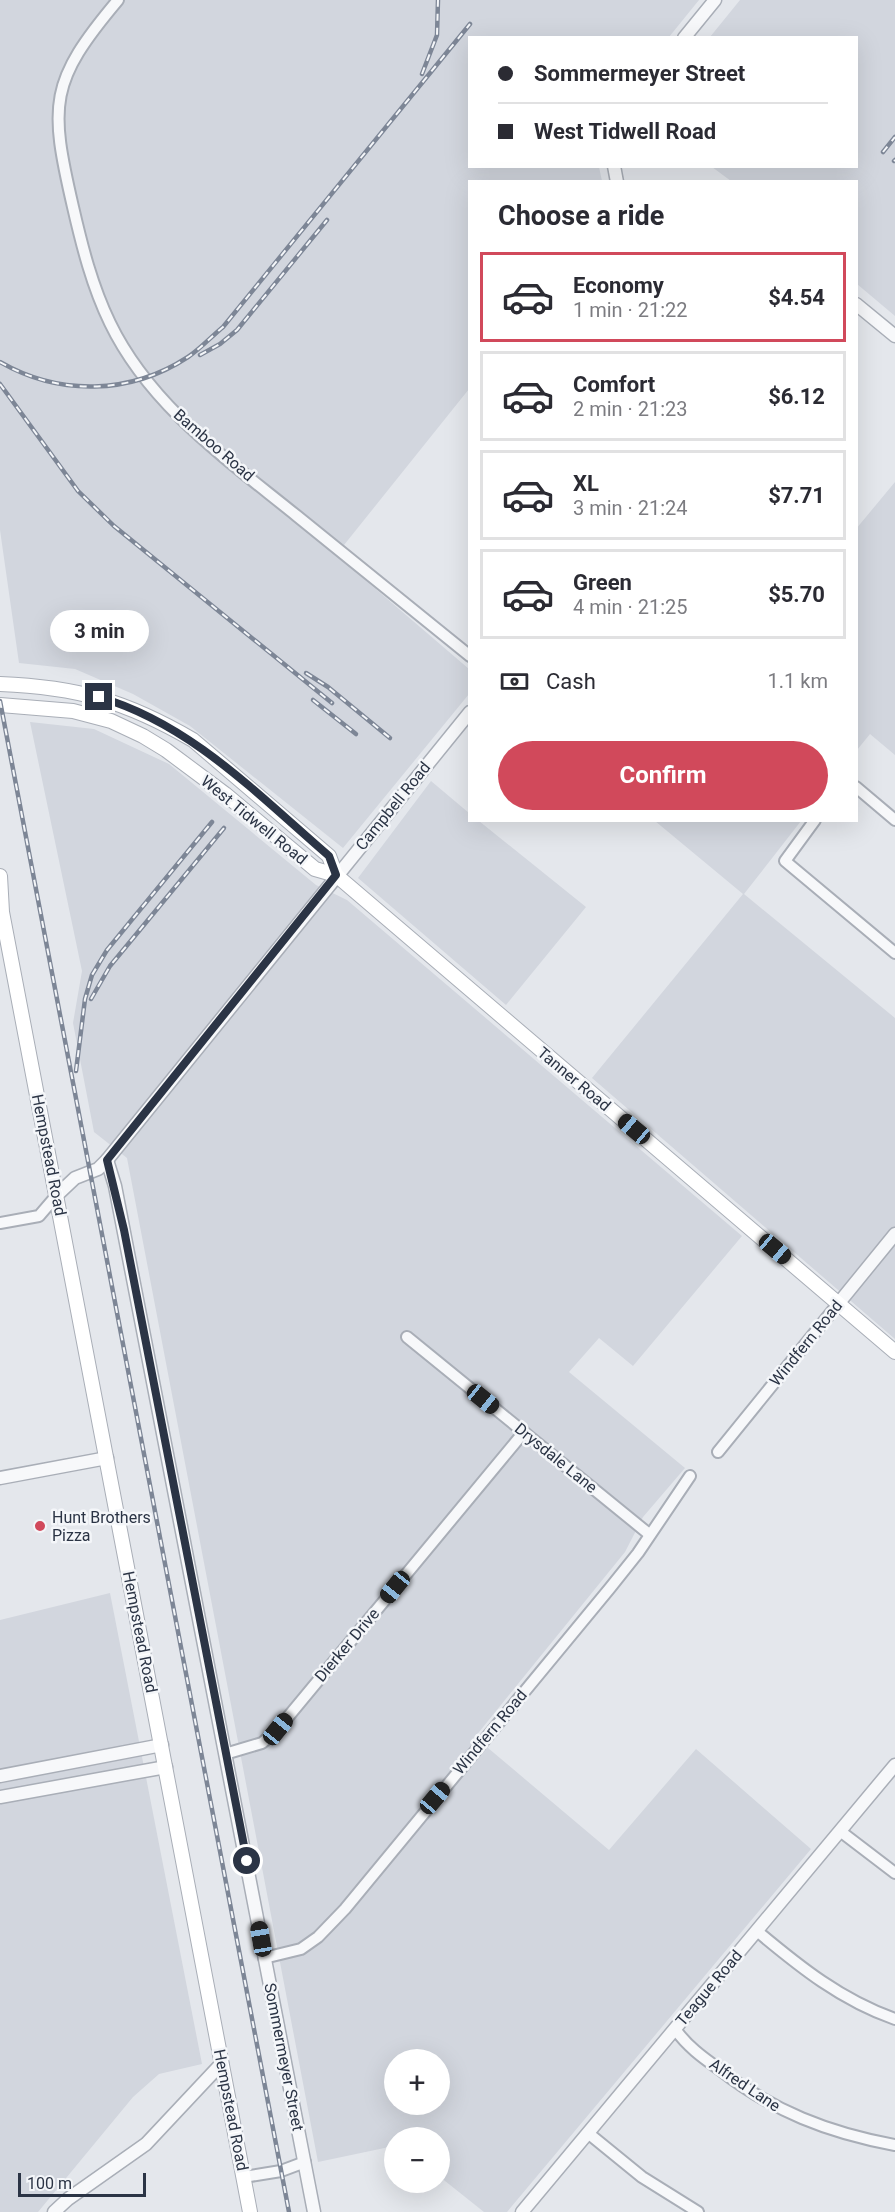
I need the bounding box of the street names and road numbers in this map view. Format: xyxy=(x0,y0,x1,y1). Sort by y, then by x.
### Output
street label: Bamboo Road xyxy=(170,405,258,485)
street label: Campbell Road xyxy=(352,758,434,854)
street label: West Tidwell Road xyxy=(197,771,311,869)
street label: Tanner Road xyxy=(534,1043,614,1115)
street label: Hempstead Road xyxy=(28,1093,70,1217)
street label: Windfern Road xyxy=(766,1296,846,1390)
street label: Drysdale Lane xyxy=(511,1419,601,1497)
street label: Hempstead Road xyxy=(119,1570,161,1694)
street label: Dierker Drive xyxy=(311,1604,383,1686)
street label: Windfern Road xyxy=(449,1686,531,1778)
street label: Teague Road xyxy=(672,1946,746,2030)
street label: Sommermeyer Street xyxy=(260,1981,308,2133)
street label: Hempstead Road xyxy=(210,2048,252,2172)
street label: Alfred Lane xyxy=(706,2054,784,2116)

